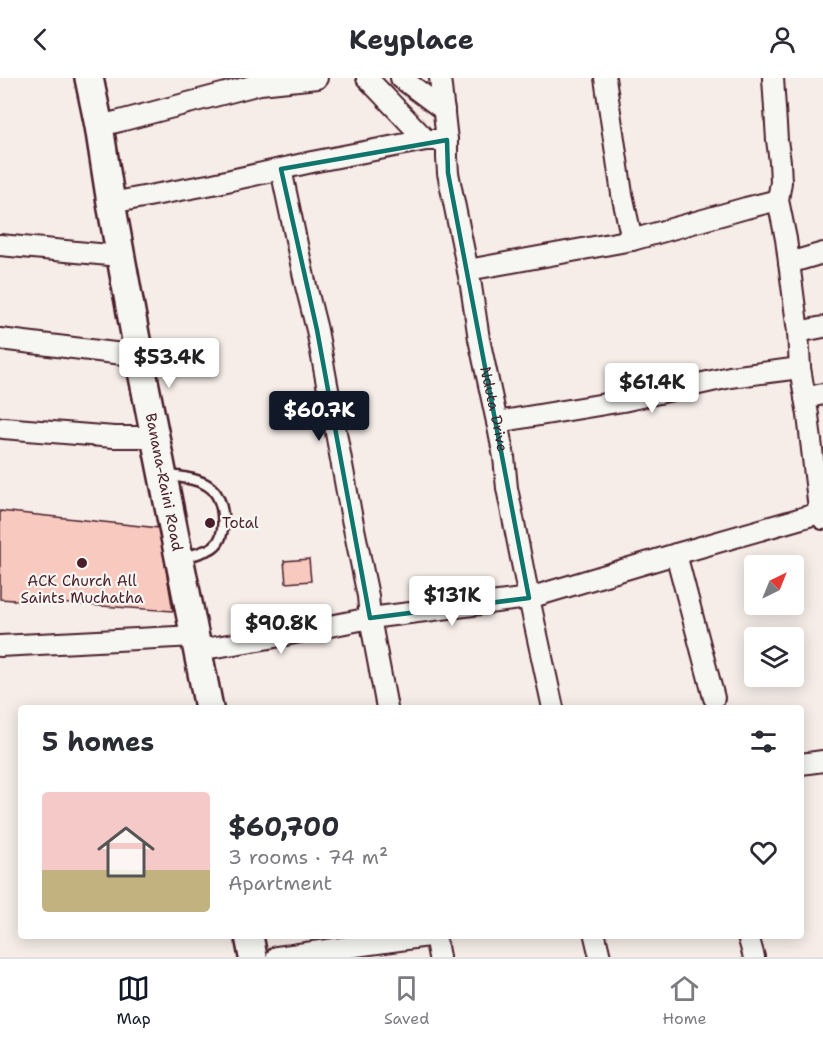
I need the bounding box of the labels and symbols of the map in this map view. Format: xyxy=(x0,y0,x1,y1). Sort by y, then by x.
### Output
pin: $53.4K xyxy=(120,338,218,389)
pin: $61.4K xyxy=(603,363,701,414)
street label: Nduta Drive xyxy=(475,365,513,453)
pin: $60.7K xyxy=(270,391,368,442)
street label: Banana-Raini Road xyxy=(141,411,188,553)
place label: Total xyxy=(222,513,259,533)
marker: Total xyxy=(203,516,217,530)
north arrow xyxy=(744,555,804,615)
marker: ACK Church All Saints Muchatha xyxy=(75,556,89,570)
place label: ACK Church All Saints Muchatha xyxy=(21,571,144,608)
pin: $131K xyxy=(410,576,494,627)
pin: $90.8K xyxy=(232,604,330,655)

